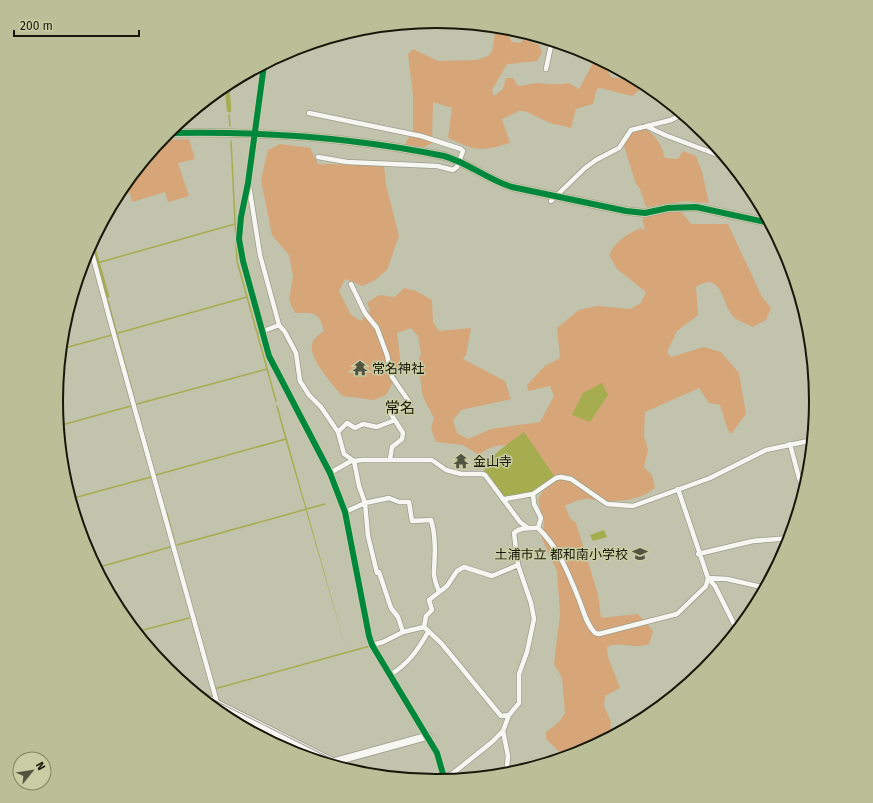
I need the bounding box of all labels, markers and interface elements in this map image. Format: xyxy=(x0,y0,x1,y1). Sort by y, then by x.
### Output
scale bar xyxy=(14,12,139,38)
text: 200 m xyxy=(20,19,53,33)
temple icon: 常名神社 xyxy=(351,359,369,377)
place label: 常名神社 xyxy=(372,361,424,376)
district label: 常名 xyxy=(385,399,415,417)
temple icon: 金山寺 xyxy=(452,452,470,470)
place label: 金山寺 xyxy=(473,454,512,469)
school or university icon: 土浦市立 都和南小学校 xyxy=(631,545,649,563)
place label: 土浦市立 都和南小学校 xyxy=(495,547,628,562)
north arrow xyxy=(12,751,52,791)
text: N xyxy=(33,760,48,773)

